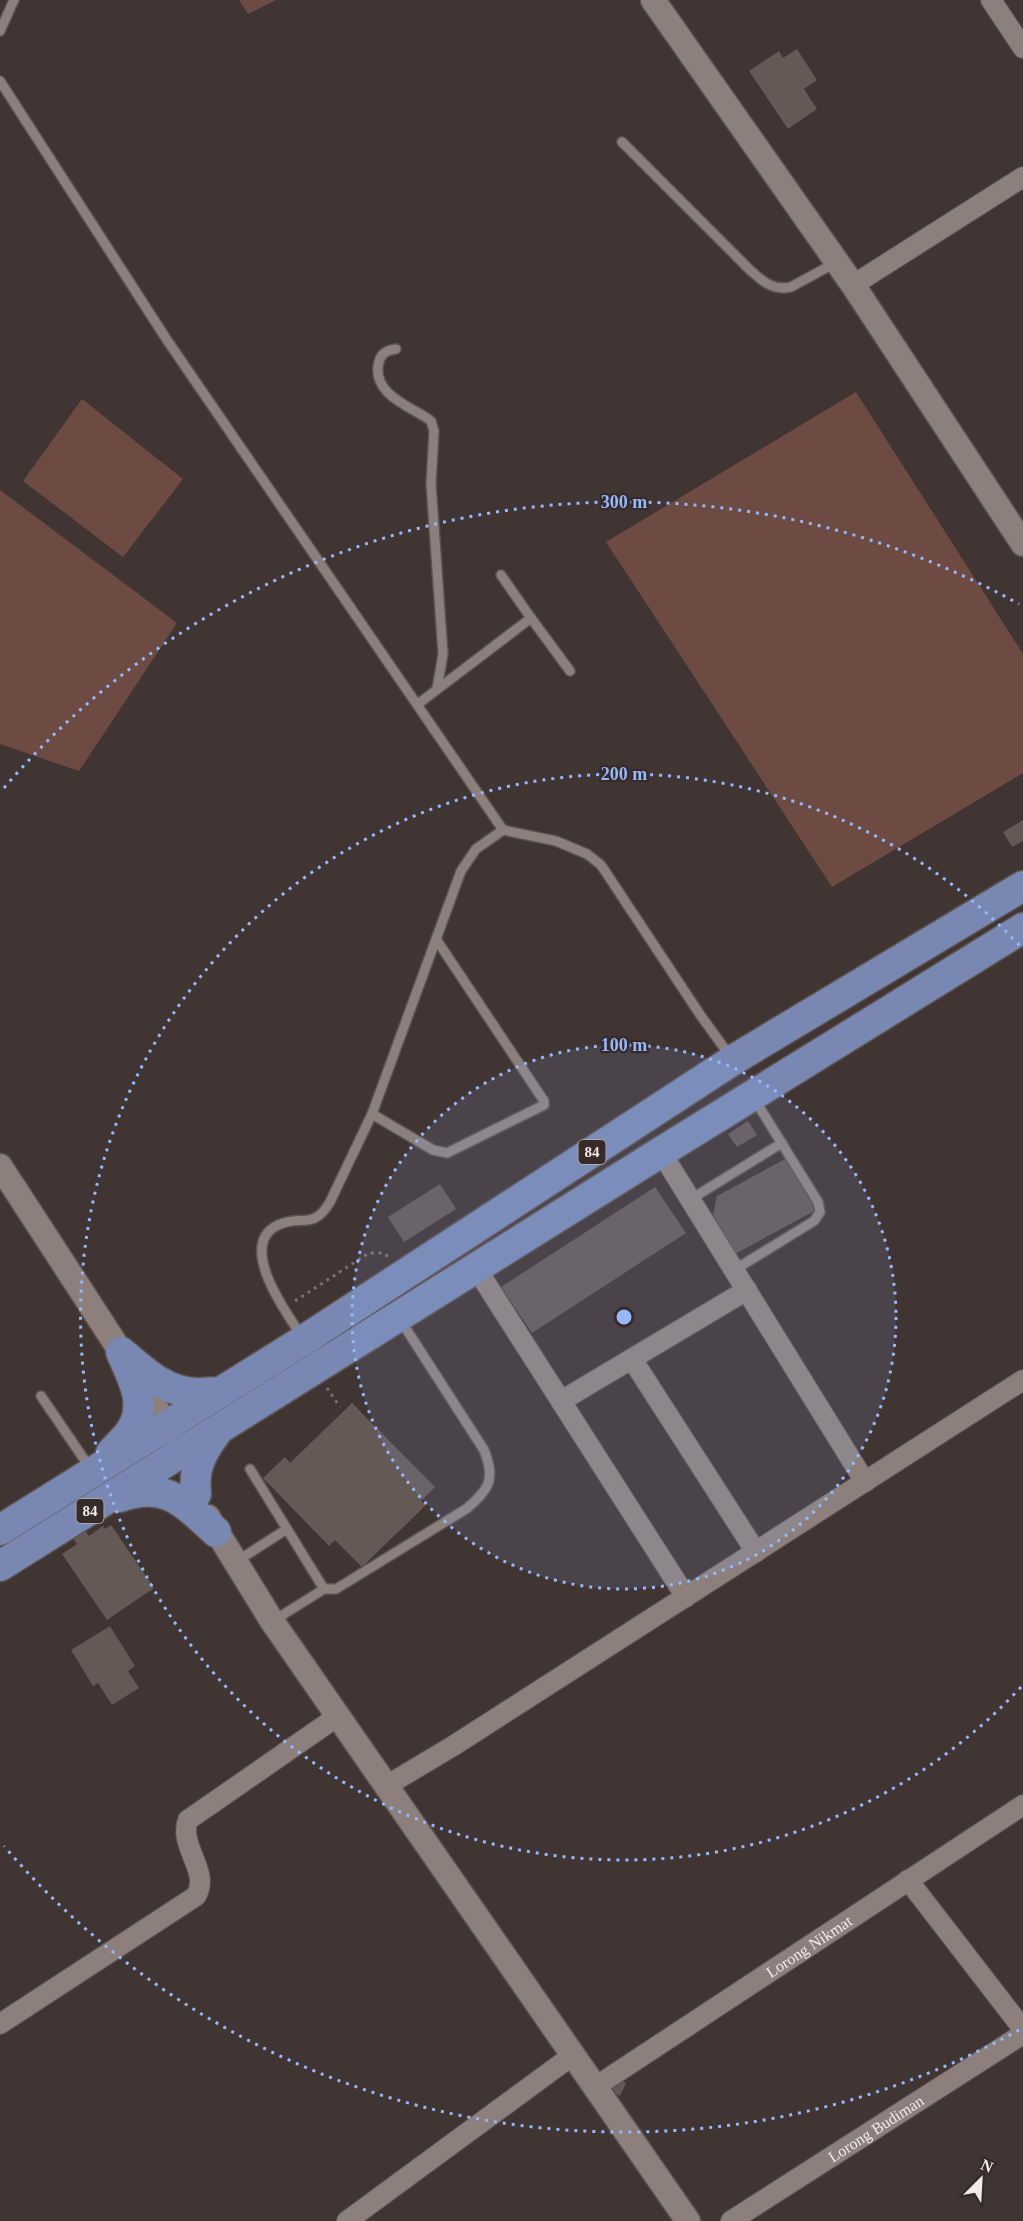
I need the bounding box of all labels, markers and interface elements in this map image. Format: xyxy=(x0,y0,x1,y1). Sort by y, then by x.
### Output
text: 300 m xyxy=(601,492,647,512)
text: 200 m xyxy=(601,764,647,784)
text: 100 m xyxy=(601,1035,647,1055)
road number: 84 xyxy=(578,1140,606,1164)
centre of rings xyxy=(614,1307,634,1327)
road number: 84 xyxy=(76,1499,104,1523)
street label: Lorong Nikmat xyxy=(763,1912,856,1981)
street label: Lorong Budiman xyxy=(825,2092,927,2165)
north arrow xyxy=(951,2149,1011,2209)
text: N xyxy=(978,2156,996,2176)

